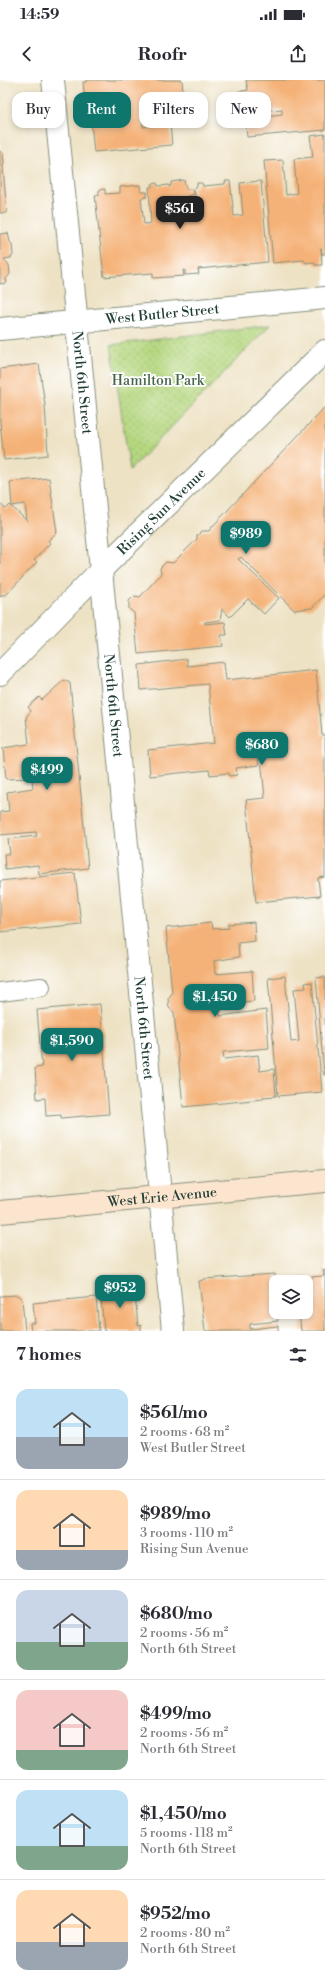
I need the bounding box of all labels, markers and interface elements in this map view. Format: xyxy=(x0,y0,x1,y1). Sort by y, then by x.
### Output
text: 14:59 xyxy=(20,5,59,24)
icon: back xyxy=(16,43,38,65)
text: Roofr xyxy=(138,43,187,66)
icon: share xyxy=(287,43,309,65)
chip: Buy xyxy=(12,92,65,128)
chip: Rent xyxy=(73,92,131,128)
chip: Filters xyxy=(139,92,208,128)
chip: New xyxy=(216,92,271,128)
pin: $561 xyxy=(156,196,204,230)
text: $561 xyxy=(165,201,195,217)
street label: West Butler Street xyxy=(104,300,220,329)
street label: North 6th Street xyxy=(68,330,96,435)
park label: Hamilton Park xyxy=(112,372,205,390)
street label: Rising Sun Avenue xyxy=(114,465,210,559)
pin: $989 xyxy=(222,521,270,555)
text: $989 xyxy=(230,526,262,542)
street label: North 6th Street xyxy=(99,653,127,758)
pin: $680 xyxy=(238,732,286,766)
text: $680 xyxy=(245,737,279,753)
pin: $499 xyxy=(23,757,71,791)
text: $499 xyxy=(31,762,63,778)
street label: North 6th Street xyxy=(129,975,157,1081)
pin: $1,450 xyxy=(182,984,248,1018)
text: $1,450 xyxy=(193,989,237,1005)
pin: $1,590 xyxy=(39,1028,105,1062)
text: $1,590 xyxy=(50,1033,94,1049)
street label: West Erie Avenue xyxy=(106,1183,218,1212)
pin: $952 xyxy=(96,1275,144,1309)
map controls xyxy=(269,1275,313,1319)
button: layers xyxy=(269,1275,313,1319)
text: $952 xyxy=(104,1280,136,1296)
text: 7 homes xyxy=(16,1344,81,1366)
icon: filters xyxy=(287,1344,309,1366)
text: $561/mo xyxy=(140,1402,208,1424)
icon: home xyxy=(48,1405,96,1453)
text: 2 rooms · 68 m² xyxy=(140,1424,229,1440)
text: West Butler Street xyxy=(140,1440,246,1456)
text: $989/mo xyxy=(140,1503,211,1525)
icon: home xyxy=(48,1506,96,1554)
text: 3 rooms · 110 m² xyxy=(140,1525,233,1541)
text: Rising Sun Avenue xyxy=(140,1541,249,1557)
text: $680/mo xyxy=(140,1603,213,1625)
icon: home xyxy=(48,1606,96,1654)
text: 2 rooms · 56 m² xyxy=(140,1625,228,1641)
text: North 6th Street xyxy=(140,1641,236,1657)
text: $499/mo xyxy=(140,1703,212,1725)
icon: home xyxy=(48,1706,96,1754)
text: 2 rooms · 56 m² xyxy=(140,1725,228,1741)
text: North 6th Street xyxy=(140,1741,236,1757)
text: $1,450/mo xyxy=(140,1803,227,1825)
icon: home xyxy=(48,1806,96,1854)
text: 5 rooms · 118 m² xyxy=(140,1825,232,1841)
text: North 6th Street xyxy=(140,1841,236,1857)
text: $952/mo xyxy=(140,1903,211,1925)
icon: home xyxy=(48,1906,96,1954)
text: 2 rooms · 80 m² xyxy=(140,1925,230,1941)
text: North 6th Street xyxy=(140,1941,236,1957)

